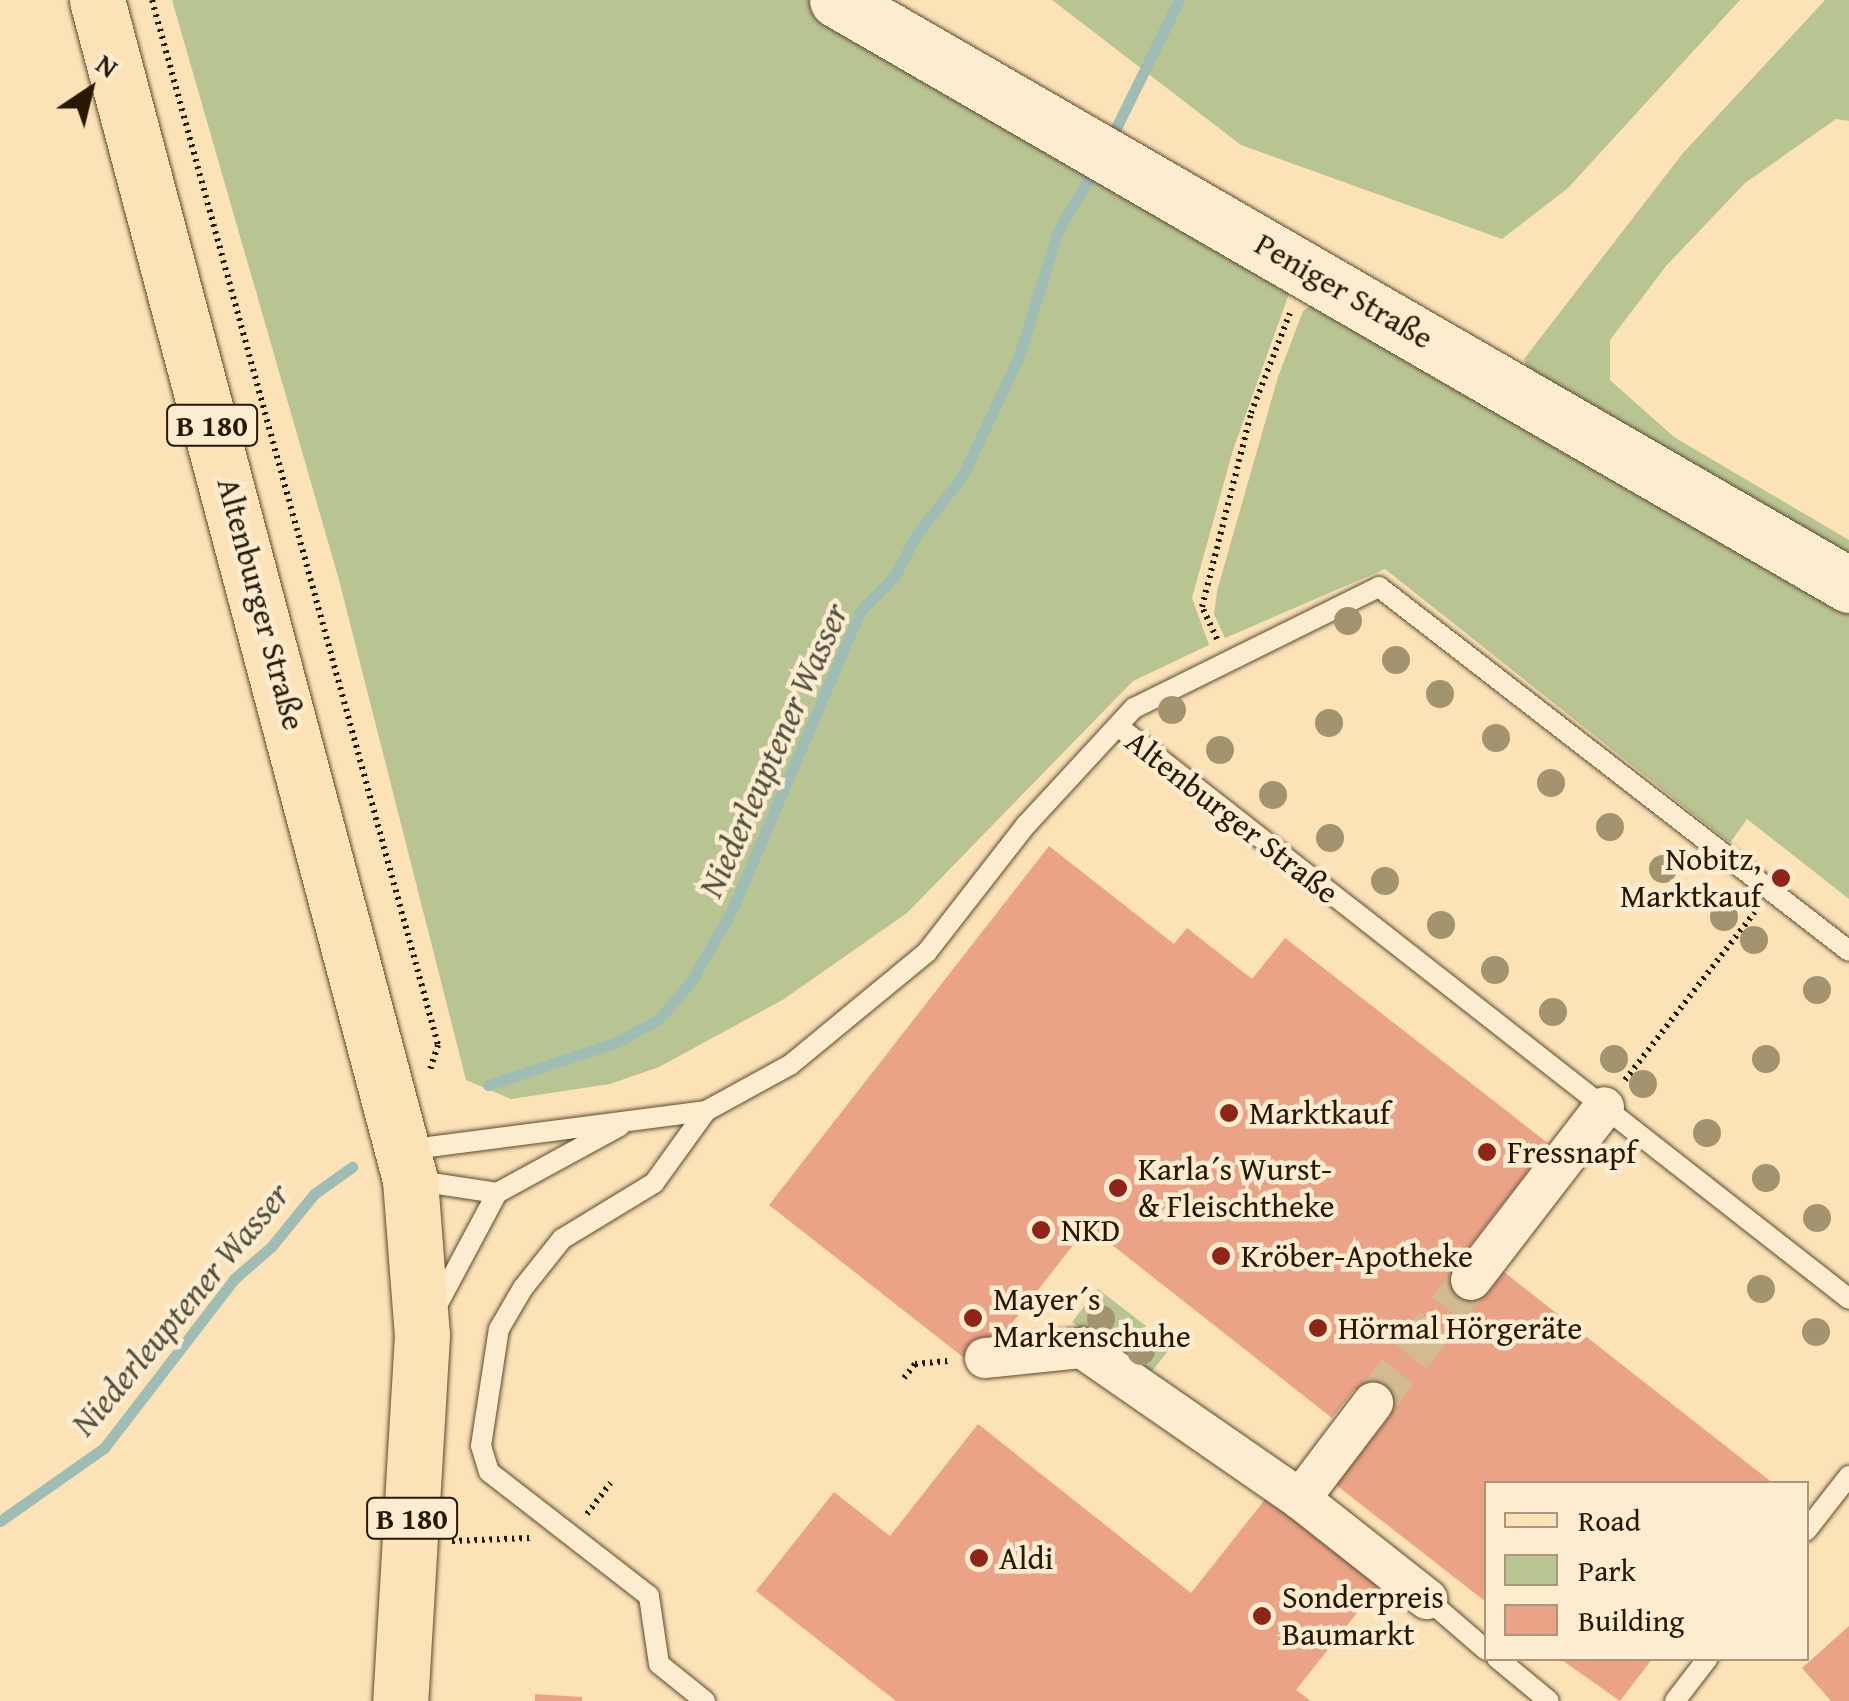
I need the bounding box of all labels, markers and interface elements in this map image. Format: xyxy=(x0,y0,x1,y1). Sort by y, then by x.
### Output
north arrow xyxy=(40,40,140,140)
text: N xyxy=(88,43,127,87)
street label: Peniger Straße xyxy=(1248,225,1440,357)
road number: B 180 xyxy=(164,400,260,450)
street label: Altenburger Straße xyxy=(209,474,313,734)
water label: Niederleuptener Wasser xyxy=(689,596,857,904)
street label: Altenburger Straße xyxy=(1118,722,1346,912)
place label: Nobitz, Marktkauf xyxy=(1620,841,1761,916)
marker: Nobitz, Marktkauf xyxy=(1770,867,1792,889)
place label: Marktkauf xyxy=(1249,1094,1390,1132)
marker: Marktkauf xyxy=(1218,1102,1240,1124)
place label: Fressnapf xyxy=(1507,1133,1636,1171)
marker: Fressnapf xyxy=(1476,1141,1498,1163)
place label: Karla´s Wurst- & Fleischtheke xyxy=(1138,1151,1335,1226)
water label: Niederleuptener Wasser xyxy=(62,1174,298,1444)
marker: Karla´s Wurst- & Fleischtheke xyxy=(1107,1177,1129,1199)
place label: NKD xyxy=(1061,1211,1120,1249)
marker: NKD xyxy=(1030,1219,1052,1241)
place label: Kröber-Apotheke xyxy=(1241,1237,1473,1275)
marker: Kröber-Apotheke xyxy=(1210,1245,1232,1267)
place label: Mayer´s Markenschuhe xyxy=(993,1281,1191,1356)
marker: Mayer´s Markenschuhe xyxy=(962,1307,984,1329)
place label: Hörmal Hörgeräte xyxy=(1338,1309,1582,1347)
marker: Hörmal Hörgeräte xyxy=(1307,1317,1329,1339)
legend xyxy=(1484,1481,1809,1661)
road number: B 180 xyxy=(364,1493,460,1543)
text: Road xyxy=(1578,1498,1641,1542)
place label: Aldi xyxy=(999,1539,1053,1577)
marker: Aldi xyxy=(968,1547,990,1569)
text: Park xyxy=(1578,1548,1636,1592)
place label: Sonderpreis Baumarkt xyxy=(1282,1579,1444,1654)
text: Building xyxy=(1578,1598,1684,1642)
marker: Sonderpreis Baumarkt xyxy=(1251,1605,1273,1627)

